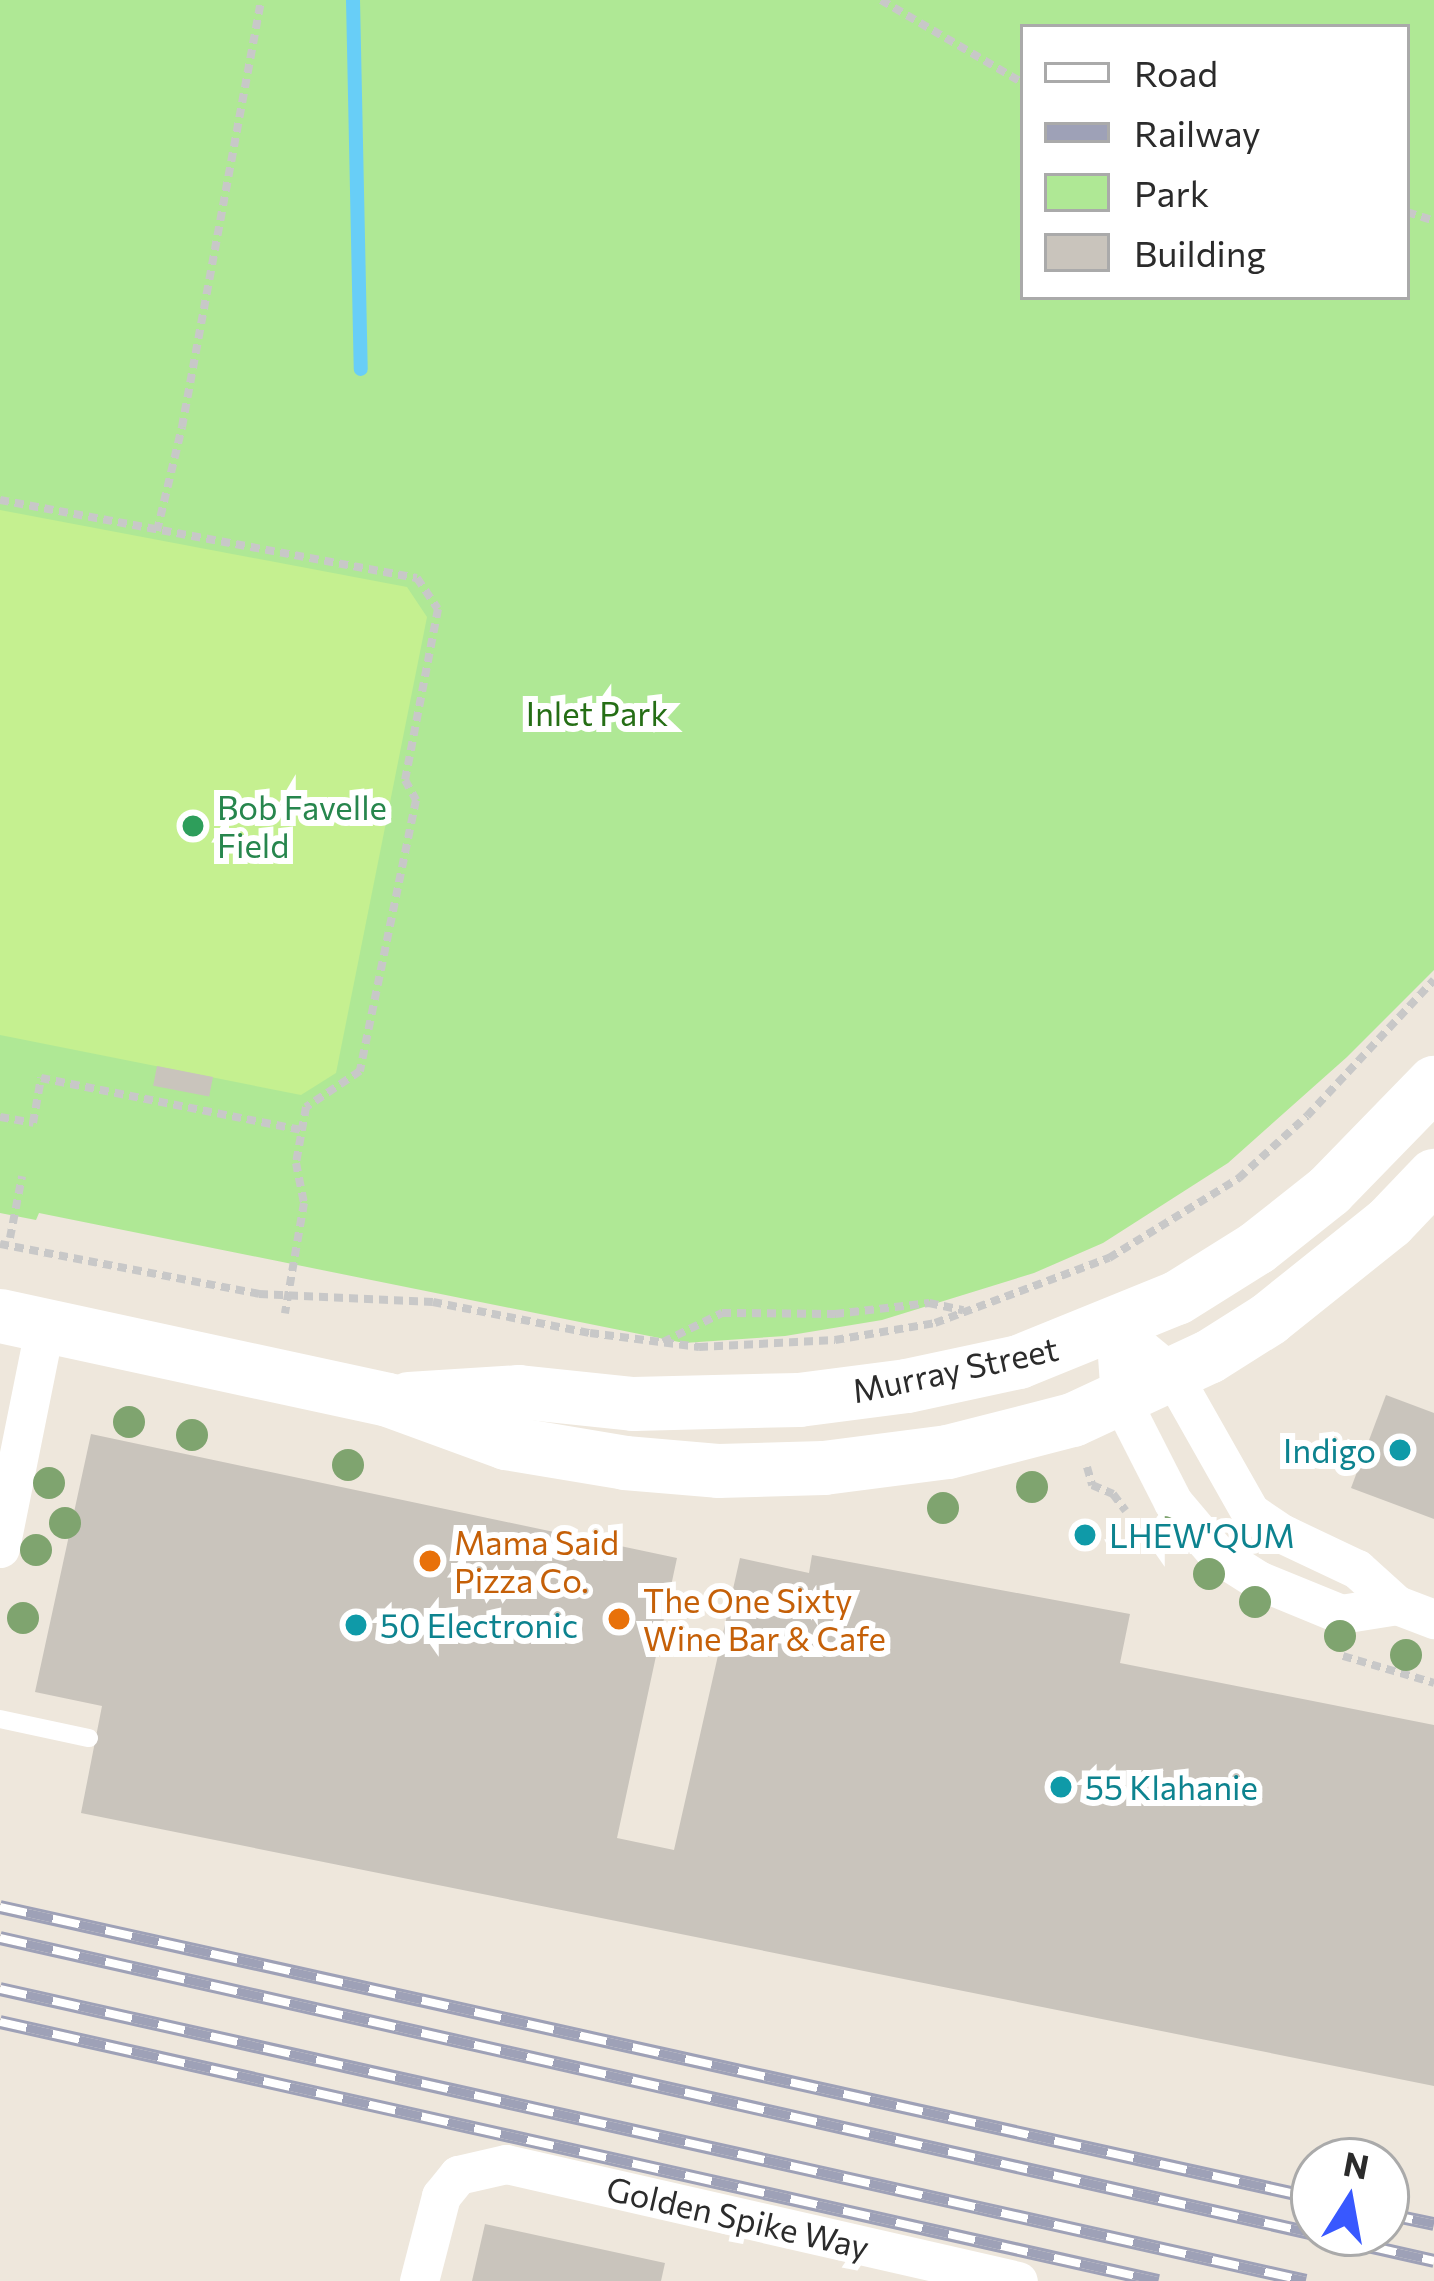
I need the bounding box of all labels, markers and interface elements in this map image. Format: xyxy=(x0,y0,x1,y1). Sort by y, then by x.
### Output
legend xyxy=(1020,24,1410,300)
text: Road xyxy=(1134,50,1218,94)
text: Railway xyxy=(1134,110,1261,154)
text: Park xyxy=(1134,170,1209,214)
text: Building xyxy=(1134,230,1266,274)
park label: Inlet Park xyxy=(526,693,668,733)
place label: Bob Favelle Field xyxy=(217,787,387,865)
marker: Bob Favelle Field xyxy=(180,813,206,839)
street label: Murray Street xyxy=(848,1328,1062,1410)
place label: Indigo xyxy=(1283,1430,1376,1470)
marker: Indigo xyxy=(1387,1437,1413,1463)
place label: LHEW'QUM xyxy=(1109,1515,1295,1555)
place label: Mama Said Pizza Co. xyxy=(454,1522,619,1600)
marker: LHEW'QUM xyxy=(1072,1522,1098,1548)
marker: Mama Said Pizza Co. xyxy=(417,1548,443,1574)
place label: The One Sixty Wine Bar & Cafe xyxy=(643,1580,886,1658)
place label: 50 Electronic xyxy=(380,1605,578,1645)
marker: The One Sixty Wine Bar & Cafe xyxy=(606,1606,632,1632)
marker: 50 Electronic xyxy=(343,1612,369,1638)
place label: 55 Klahanie xyxy=(1085,1767,1258,1807)
marker: 55 Klahanie xyxy=(1048,1774,1074,1800)
north arrow xyxy=(1290,2137,1410,2257)
text: N xyxy=(1340,2142,1372,2187)
street label: Golden Spike Way xyxy=(603,2168,873,2266)

